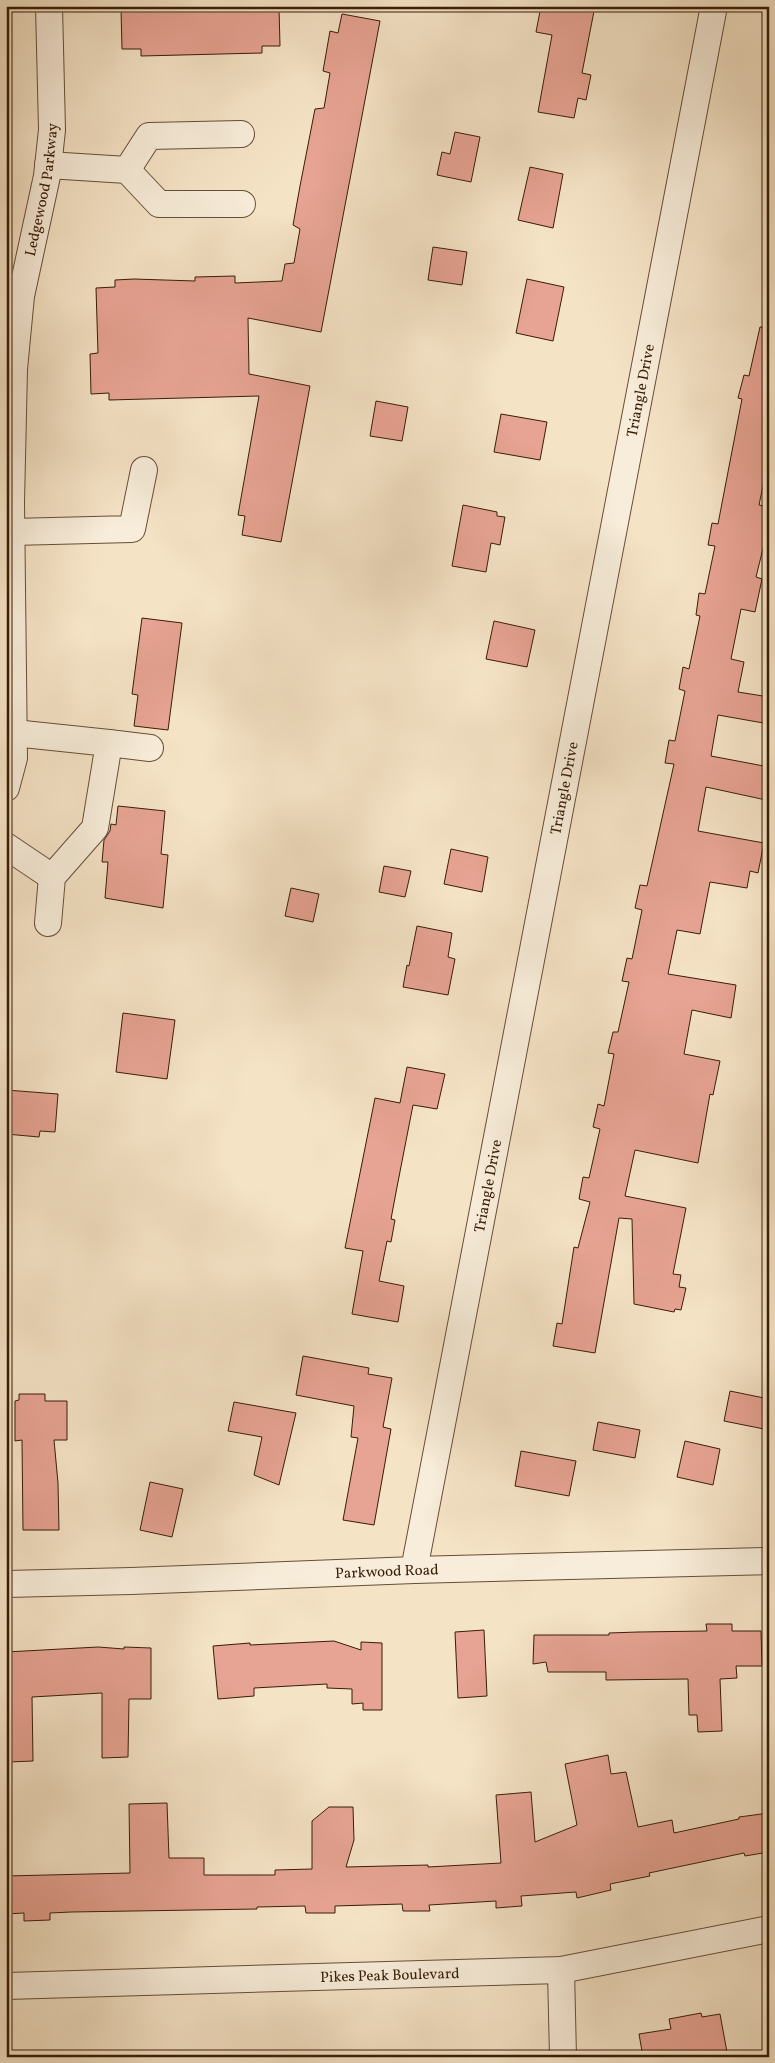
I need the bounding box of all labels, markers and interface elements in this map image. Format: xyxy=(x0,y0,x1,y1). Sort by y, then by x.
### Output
street label: Ledgewood Parkway xyxy=(21,123,64,258)
street label: Triangle Drive xyxy=(623,342,661,439)
street label: Triangle Drive xyxy=(546,740,585,837)
street label: Triangle Drive xyxy=(470,1138,508,1235)
street label: Parkwood Road xyxy=(335,1560,439,1585)
street label: Pikes Peak Boulevard xyxy=(320,1964,460,1989)

